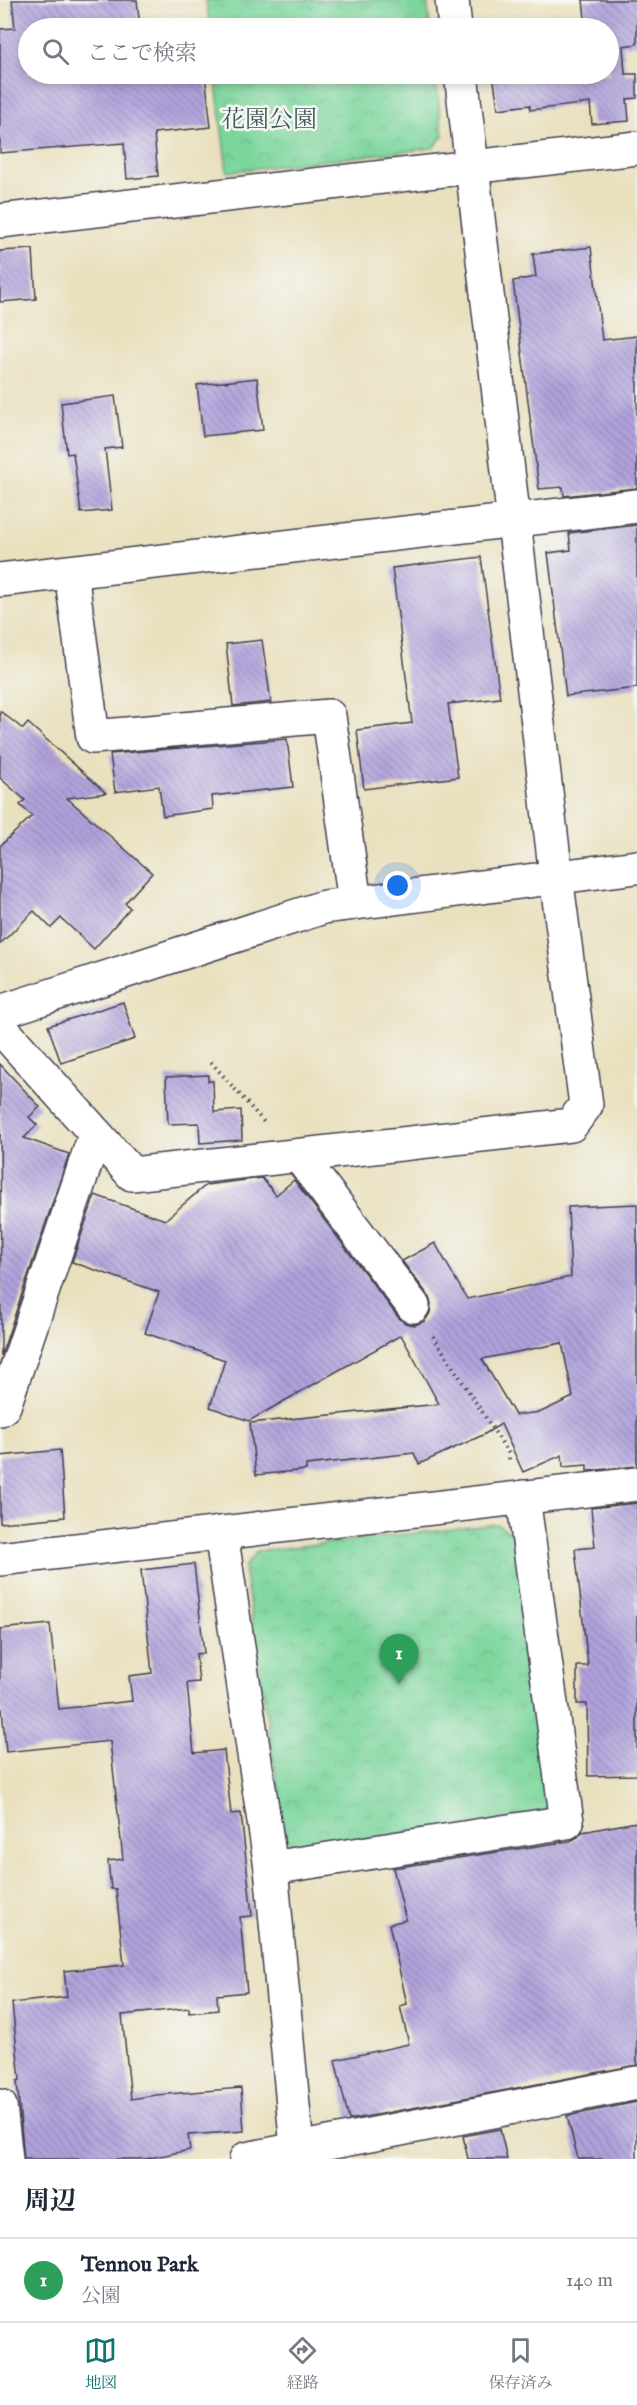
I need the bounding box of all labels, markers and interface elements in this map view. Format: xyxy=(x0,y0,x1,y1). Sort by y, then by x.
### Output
search box xyxy=(18,18,619,84)
icon: search xyxy=(39,35,72,68)
text: ここで検索 xyxy=(87,40,197,68)
park label: 花園公園 xyxy=(221,105,317,136)
your location xyxy=(383,871,412,900)
pin: 1 xyxy=(380,1634,418,1684)
text: 周辺 xyxy=(24,2185,76,2218)
text: Tennou Park xyxy=(81,2251,199,2279)
text: 1 xyxy=(40,2268,47,2293)
text: 140 m xyxy=(566,2268,613,2293)
text: 公園 xyxy=(81,2284,121,2309)
tab: 地図 xyxy=(84,2334,117,2394)
tab: 経路 xyxy=(286,2334,319,2394)
tab: 保存済み xyxy=(488,2334,552,2394)

